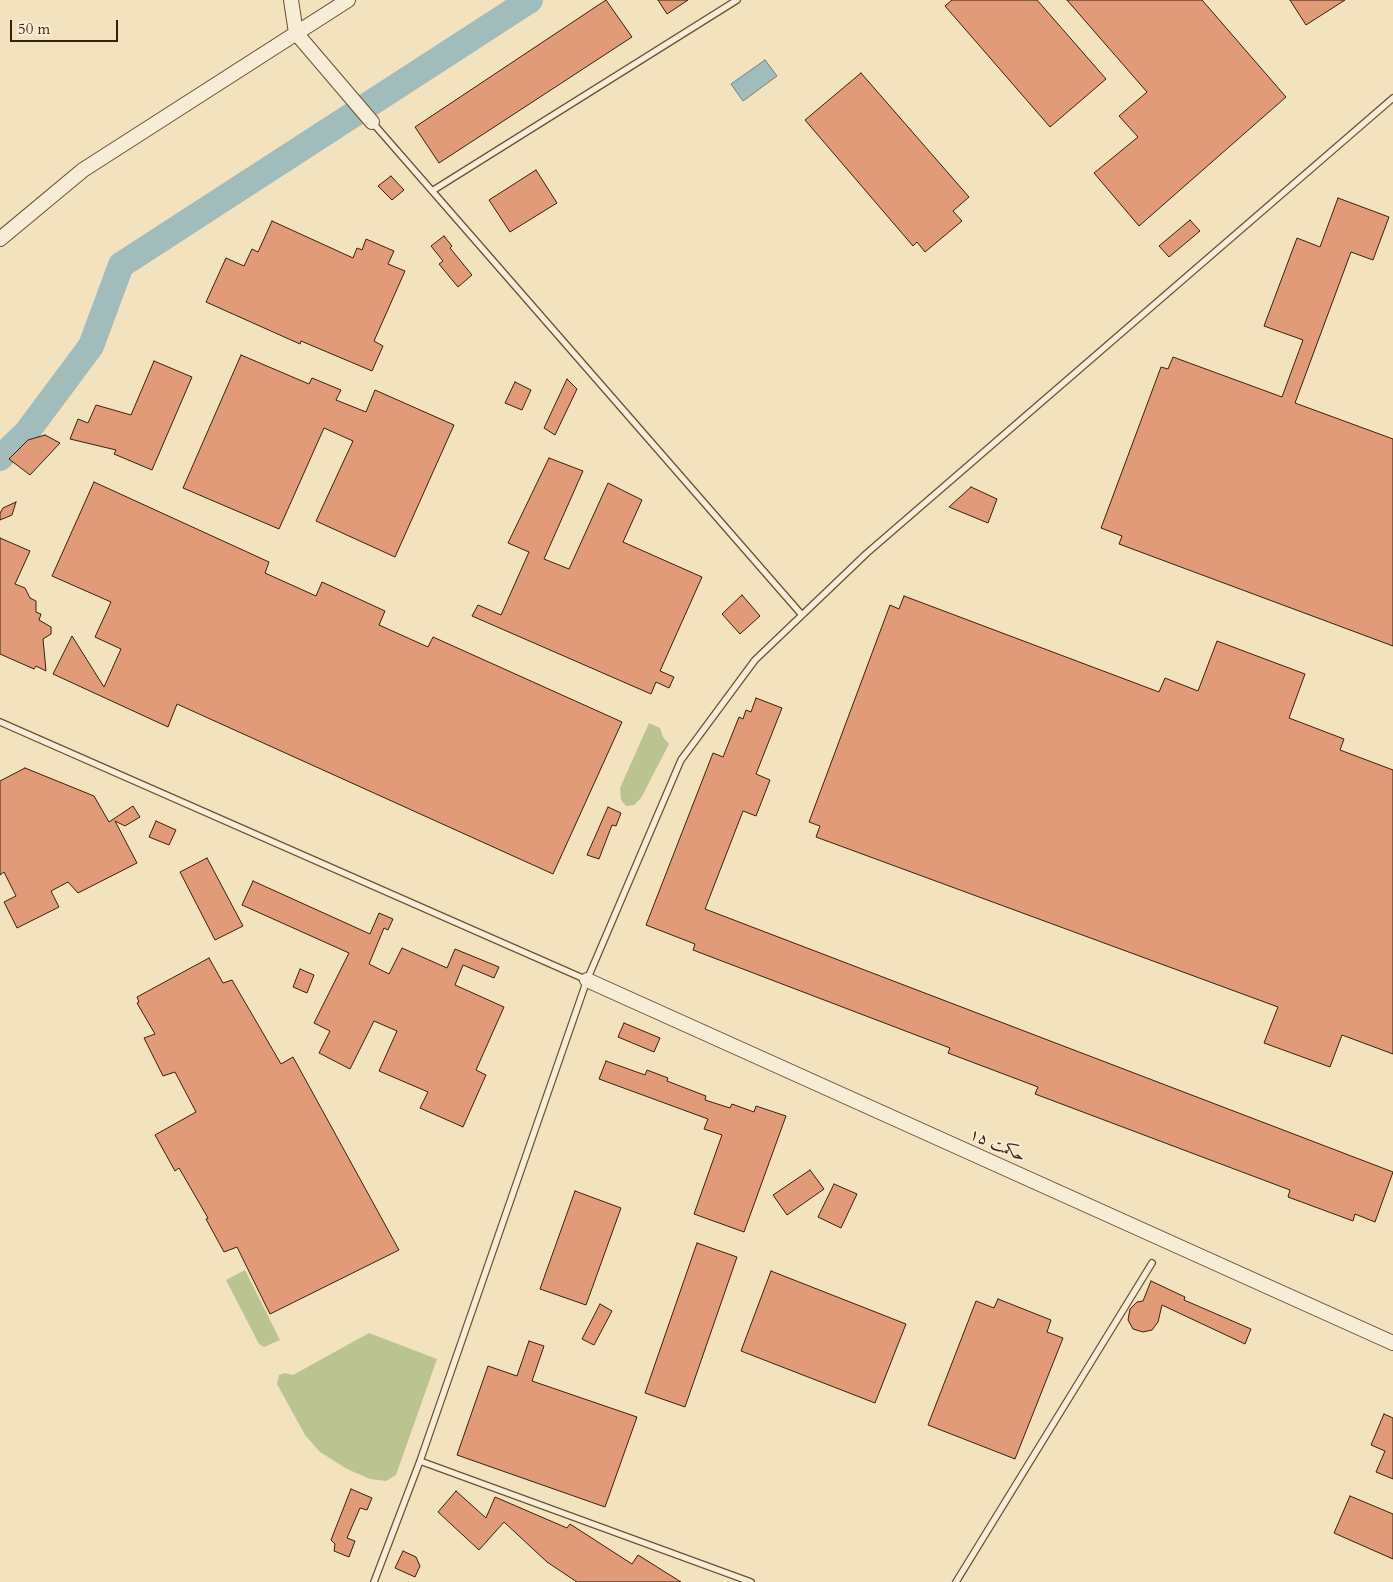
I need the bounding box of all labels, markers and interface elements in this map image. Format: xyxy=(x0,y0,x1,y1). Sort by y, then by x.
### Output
scale bar xyxy=(12,10,120,42)
text: 50 m xyxy=(18,19,50,39)
street label: حکمت ۱۵ xyxy=(966,1125,1028,1167)

